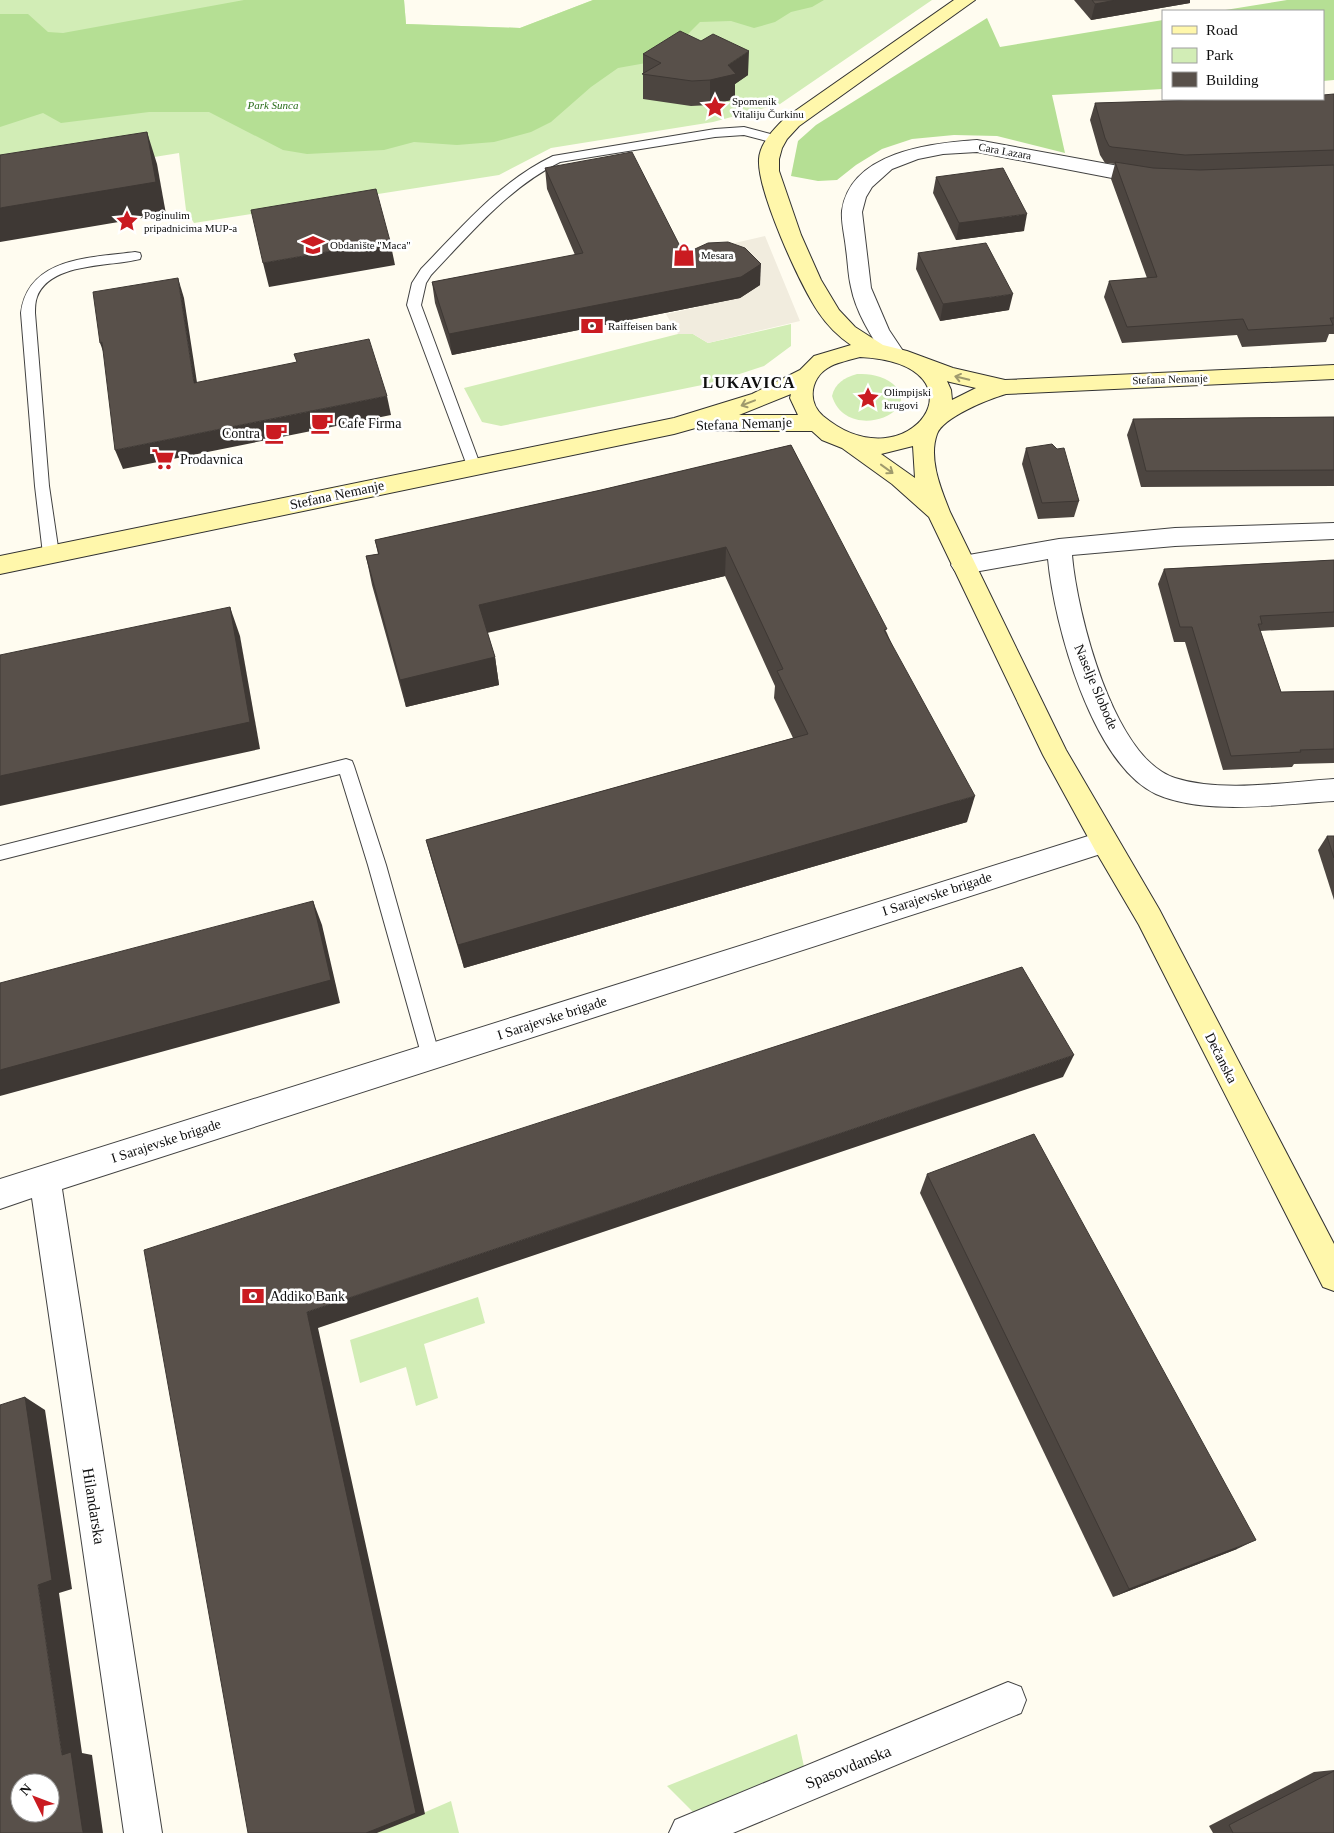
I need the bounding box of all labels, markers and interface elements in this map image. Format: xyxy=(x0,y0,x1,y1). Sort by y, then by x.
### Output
legend xyxy=(1162,10,1324,100)
text: Road xyxy=(1206,22,1238,38)
text: Park xyxy=(1206,47,1234,63)
text: Building xyxy=(1206,72,1259,88)
place icon: Spomenik Vitaliju Čurkinu xyxy=(702,94,728,120)
place label: Spomenik Vitaliju Čurkinu xyxy=(732,95,804,120)
park label: Park Sunca xyxy=(246,99,299,111)
street label: Cara Lazara xyxy=(978,140,1032,162)
place icon: Poginulim pripadnicima MUP-a xyxy=(114,208,140,234)
place label: Poginulim pripadnicima MUP-a xyxy=(144,209,237,234)
school or university icon: Obdanište "Maca" xyxy=(300,232,326,258)
place label: Obdanište "Maca" xyxy=(330,239,411,251)
shop icon: Mesara xyxy=(671,242,697,268)
place label: Mesara xyxy=(701,249,733,261)
bank icon: Raiffeisen bank xyxy=(579,313,605,339)
place label: Raiffeisen bank xyxy=(608,320,678,332)
one-way arrow xyxy=(955,372,971,382)
street label: Stefana Nemanje xyxy=(1132,372,1208,386)
district label: LUKAVICA xyxy=(702,374,796,391)
place icon: Olimpijski krugovi xyxy=(855,385,881,411)
place label: Olimpijski krugovi xyxy=(884,386,931,411)
one-way arrow xyxy=(740,399,756,408)
cafe icon: Cafe Firma xyxy=(309,410,335,436)
street label: Stefana Nemanje xyxy=(696,415,792,433)
place label: Cafe Firma xyxy=(338,416,402,431)
cafe icon: Contra xyxy=(263,420,289,446)
place label: Contra xyxy=(222,426,261,441)
supermarket icon: Prodavnica xyxy=(150,446,176,472)
place label: Prodavnica xyxy=(180,452,244,467)
one-way arrow xyxy=(880,464,894,474)
street label: Stefana Nemanje xyxy=(288,478,386,512)
street label: Naselje Slobode xyxy=(1071,642,1121,732)
street label: I Sarajevske brigade xyxy=(880,869,994,919)
street label: I Sarajevske brigade xyxy=(495,993,609,1043)
street label: Dečanska xyxy=(1202,1030,1240,1086)
street label: I Sarajevske brigade xyxy=(109,1116,223,1166)
bank icon: Addiko Bank xyxy=(240,1283,266,1309)
place label: Addiko Bank xyxy=(270,1289,345,1304)
street label: Hilandarska xyxy=(80,1466,108,1546)
street label: Spasovdanska xyxy=(803,1742,894,1793)
north arrow xyxy=(10,1773,60,1823)
text: N xyxy=(17,1781,35,1798)

